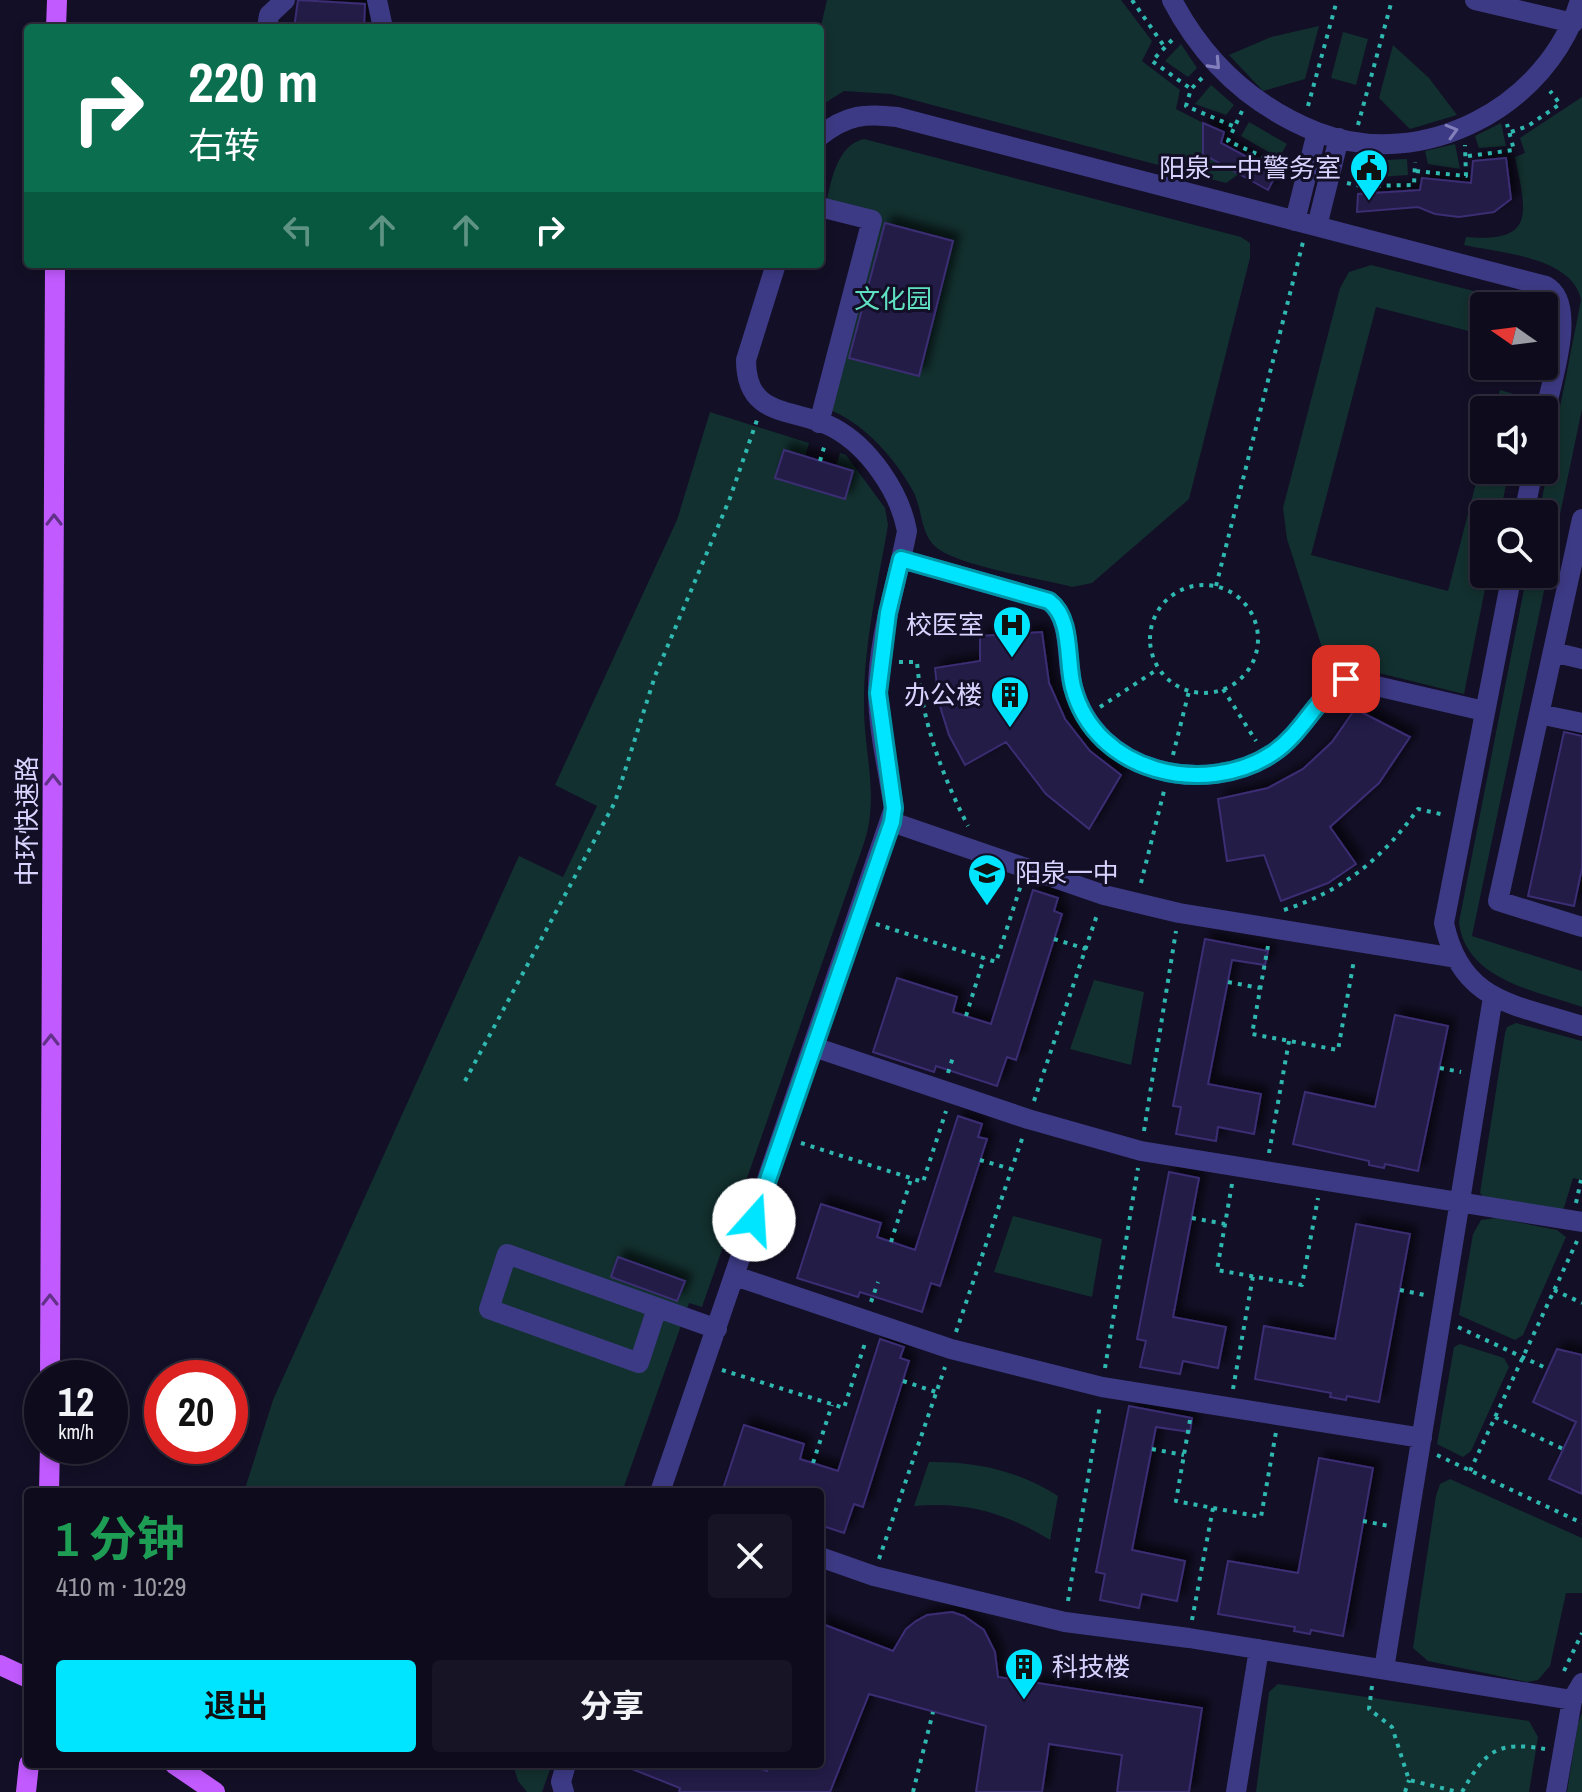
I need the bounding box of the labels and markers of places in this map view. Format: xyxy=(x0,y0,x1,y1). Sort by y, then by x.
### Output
public building icon: 阳泉一中警务室 xyxy=(1348,147,1390,202)
place label: 阳泉一中警务室 xyxy=(1159,150,1341,185)
hospital icon: 校医室 xyxy=(991,604,1033,659)
place label: 校医室 xyxy=(906,607,984,642)
pin xyxy=(1312,645,1380,713)
building icon: 办公楼 xyxy=(989,674,1031,729)
place label: 办公楼 xyxy=(904,677,982,712)
school or university icon: 阳泉一中 xyxy=(966,852,1008,907)
place label: 阳泉一中 xyxy=(1015,855,1119,890)
building icon: 科技楼 xyxy=(1003,1646,1045,1701)
place label: 科技楼 xyxy=(1052,1649,1130,1684)

